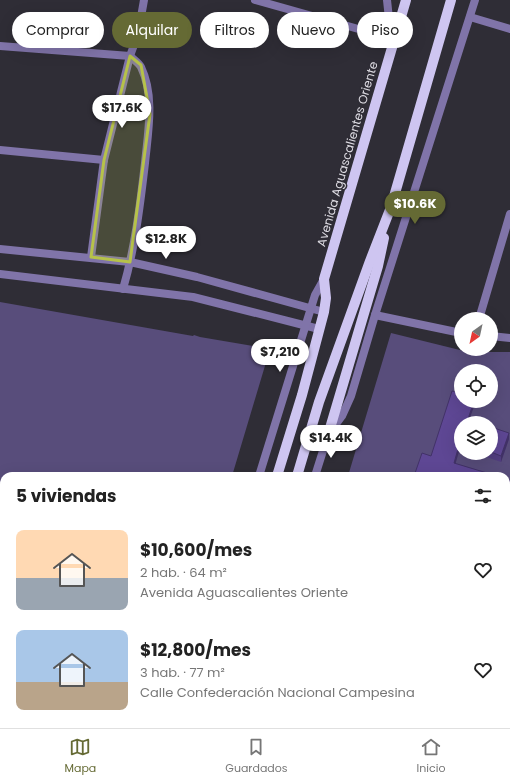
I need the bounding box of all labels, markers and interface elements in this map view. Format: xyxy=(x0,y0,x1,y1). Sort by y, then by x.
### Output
chip: Comprar xyxy=(12,12,104,48)
chip: Alquilar xyxy=(112,12,192,48)
chip: Filtros xyxy=(200,12,269,48)
chip: Nuevo xyxy=(277,12,349,48)
chip: Piso xyxy=(357,12,413,48)
street label: Avenida Aguascalientes Oriente xyxy=(312,59,382,249)
pin: $17.6K xyxy=(89,95,155,129)
text: $17.6K xyxy=(101,98,143,117)
pin: $10.6K xyxy=(382,191,448,225)
text: $10.6K xyxy=(394,194,436,213)
pin: $12.8K xyxy=(133,226,199,260)
text: $12.8K xyxy=(145,229,187,248)
north arrow xyxy=(454,312,498,356)
map controls xyxy=(454,312,498,460)
pin: $7,210 xyxy=(247,339,313,373)
text: $7,210 xyxy=(260,342,300,361)
button: locate xyxy=(454,364,498,408)
button: layers xyxy=(454,416,498,460)
pin: $14.4K xyxy=(298,425,364,459)
text: $14.4K xyxy=(309,428,353,447)
text: 5 viviendas xyxy=(16,484,116,508)
icon: filters xyxy=(472,485,494,507)
text: $10,600/mes xyxy=(140,538,252,562)
icon: home xyxy=(48,546,96,594)
icon: heart xyxy=(472,559,494,581)
text: 2 hab. · 64 m² xyxy=(140,563,227,582)
text: Avenida Aguascalientes Oriente xyxy=(140,583,348,602)
text: $12,800/mes xyxy=(140,638,251,662)
icon: home xyxy=(48,646,96,694)
icon: heart xyxy=(472,659,494,681)
text: 3 hab. · 77 m² xyxy=(140,663,225,682)
text: Calle Confederación Nacional Campesina xyxy=(140,683,415,702)
tab: Mapa xyxy=(65,736,96,777)
tab: Guardados xyxy=(225,736,288,777)
tab: Inicio xyxy=(417,736,445,777)

